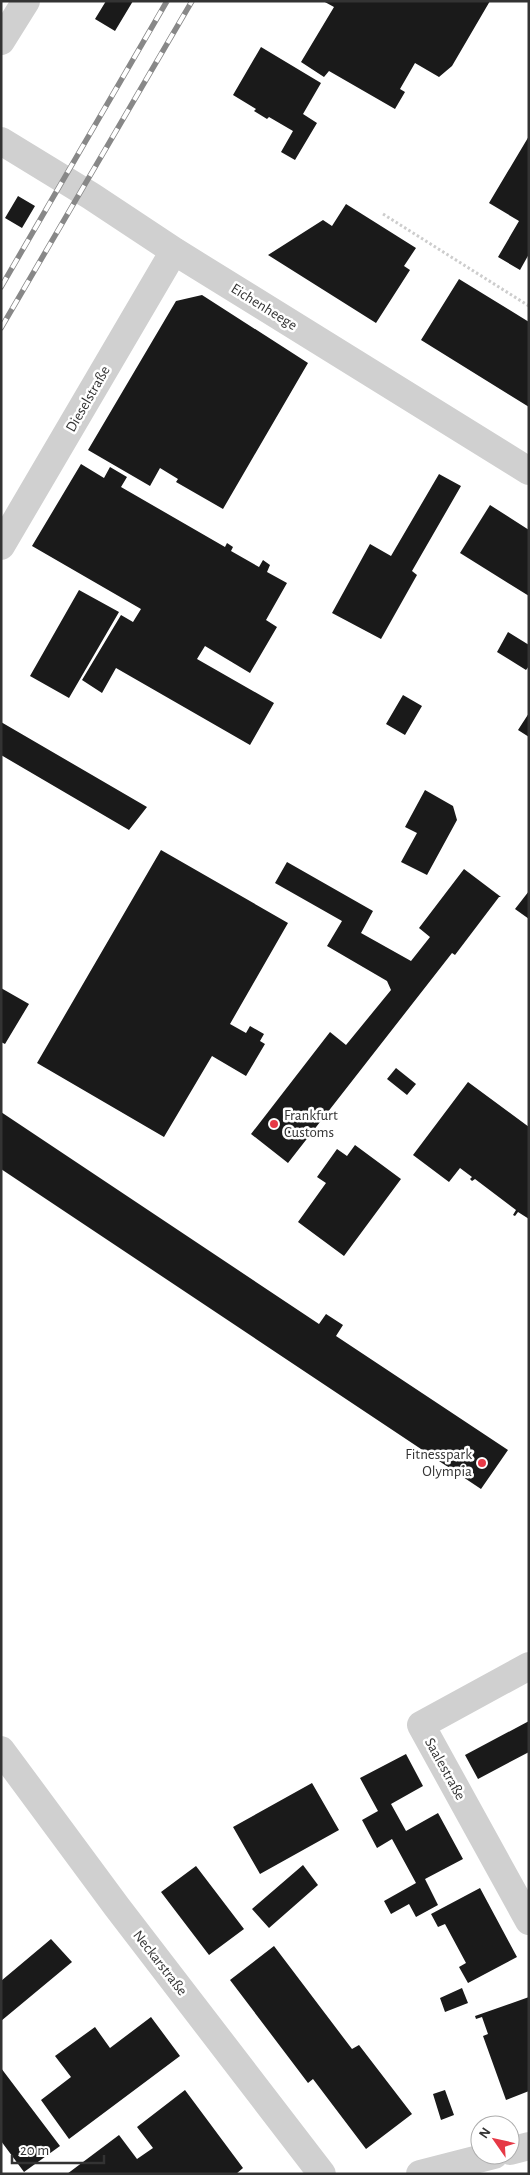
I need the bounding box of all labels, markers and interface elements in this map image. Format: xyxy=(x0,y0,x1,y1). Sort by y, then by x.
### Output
street label: Eichenheege xyxy=(228,281,300,333)
street label: Dieselstraße xyxy=(63,363,113,435)
place label: Frankfurt Customs xyxy=(284,1108,338,1140)
marker: Frankfurt Customs xyxy=(268,1118,280,1130)
place label: Fitnesspark Olympia xyxy=(405,1447,472,1479)
marker: Fitnesspark Olympia xyxy=(476,1457,488,1469)
street label: Saalestraße xyxy=(422,1735,468,1803)
street label: Neckarstraße xyxy=(130,1928,190,1998)
north arrow xyxy=(470,2115,520,2165)
text: N xyxy=(477,2125,494,2141)
scale bar xyxy=(12,2132,105,2164)
text: 20 m xyxy=(20,2143,49,2158)

